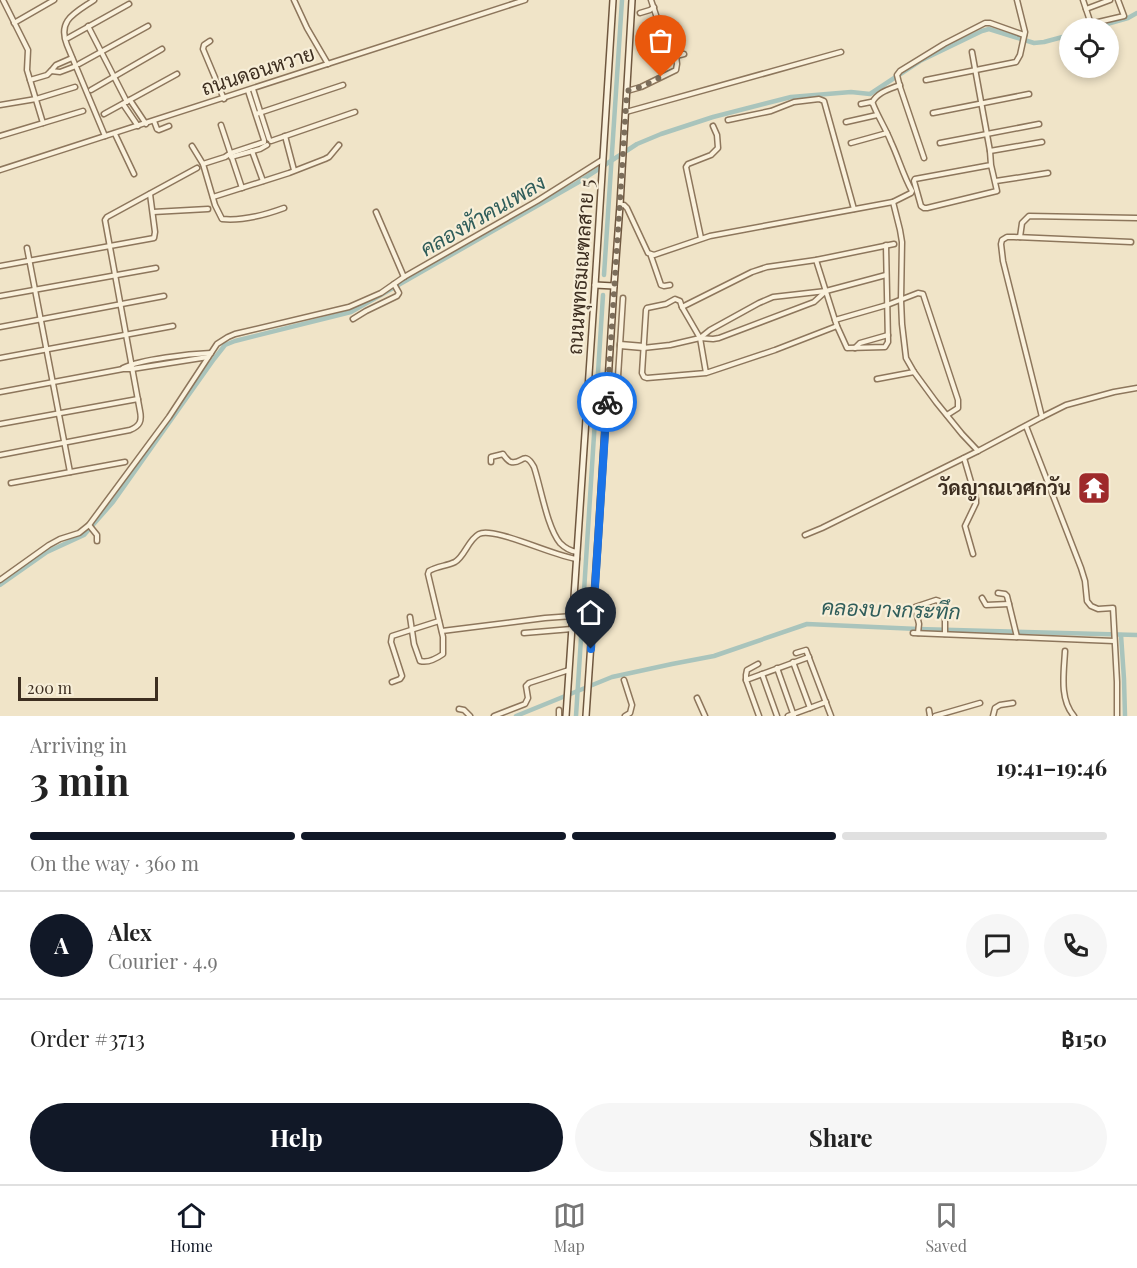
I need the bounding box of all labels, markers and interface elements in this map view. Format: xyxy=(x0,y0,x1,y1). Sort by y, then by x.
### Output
pin xyxy=(635,15,686,77)
map controls xyxy=(1059,18,1119,78)
button: locate xyxy=(1059,18,1119,78)
icon: bag xyxy=(644,24,677,57)
street label: ถนนดอนหวาย xyxy=(197,39,318,101)
water label: คลองหัวคนเพลง xyxy=(414,167,550,261)
street label: ถนนพุทธมณฑลสาย 5 xyxy=(560,178,601,356)
courier xyxy=(577,372,637,432)
icon: bike xyxy=(591,386,624,419)
temple icon: วัดญาณเวศกวัน xyxy=(1076,470,1112,506)
place label: วัดญาณเวศกวัน xyxy=(938,473,1071,501)
pin xyxy=(565,587,616,649)
water label: คลองบางกระทึก xyxy=(821,592,961,624)
icon: home xyxy=(574,596,607,629)
scale bar xyxy=(18,674,158,702)
text: 200 m xyxy=(27,677,72,698)
text: Arriving in xyxy=(30,731,127,758)
text: 19:41–19:46 xyxy=(996,752,1107,782)
text: 3 min xyxy=(30,754,129,806)
text: On the way · 360 m xyxy=(30,849,199,876)
button: chat xyxy=(966,914,1029,977)
button: phone xyxy=(1044,914,1107,977)
text: Alex xyxy=(108,917,152,947)
text: A xyxy=(54,930,69,960)
text: Courier · 4.9 xyxy=(108,947,218,974)
text: Order #3713 xyxy=(30,1023,145,1053)
text: ฿150 xyxy=(1061,1023,1107,1053)
button: Help xyxy=(30,1103,563,1172)
button: Share xyxy=(575,1103,1107,1172)
tab: Home xyxy=(170,1199,213,1256)
tab: Map xyxy=(553,1199,586,1256)
tab: Saved xyxy=(925,1199,967,1256)

